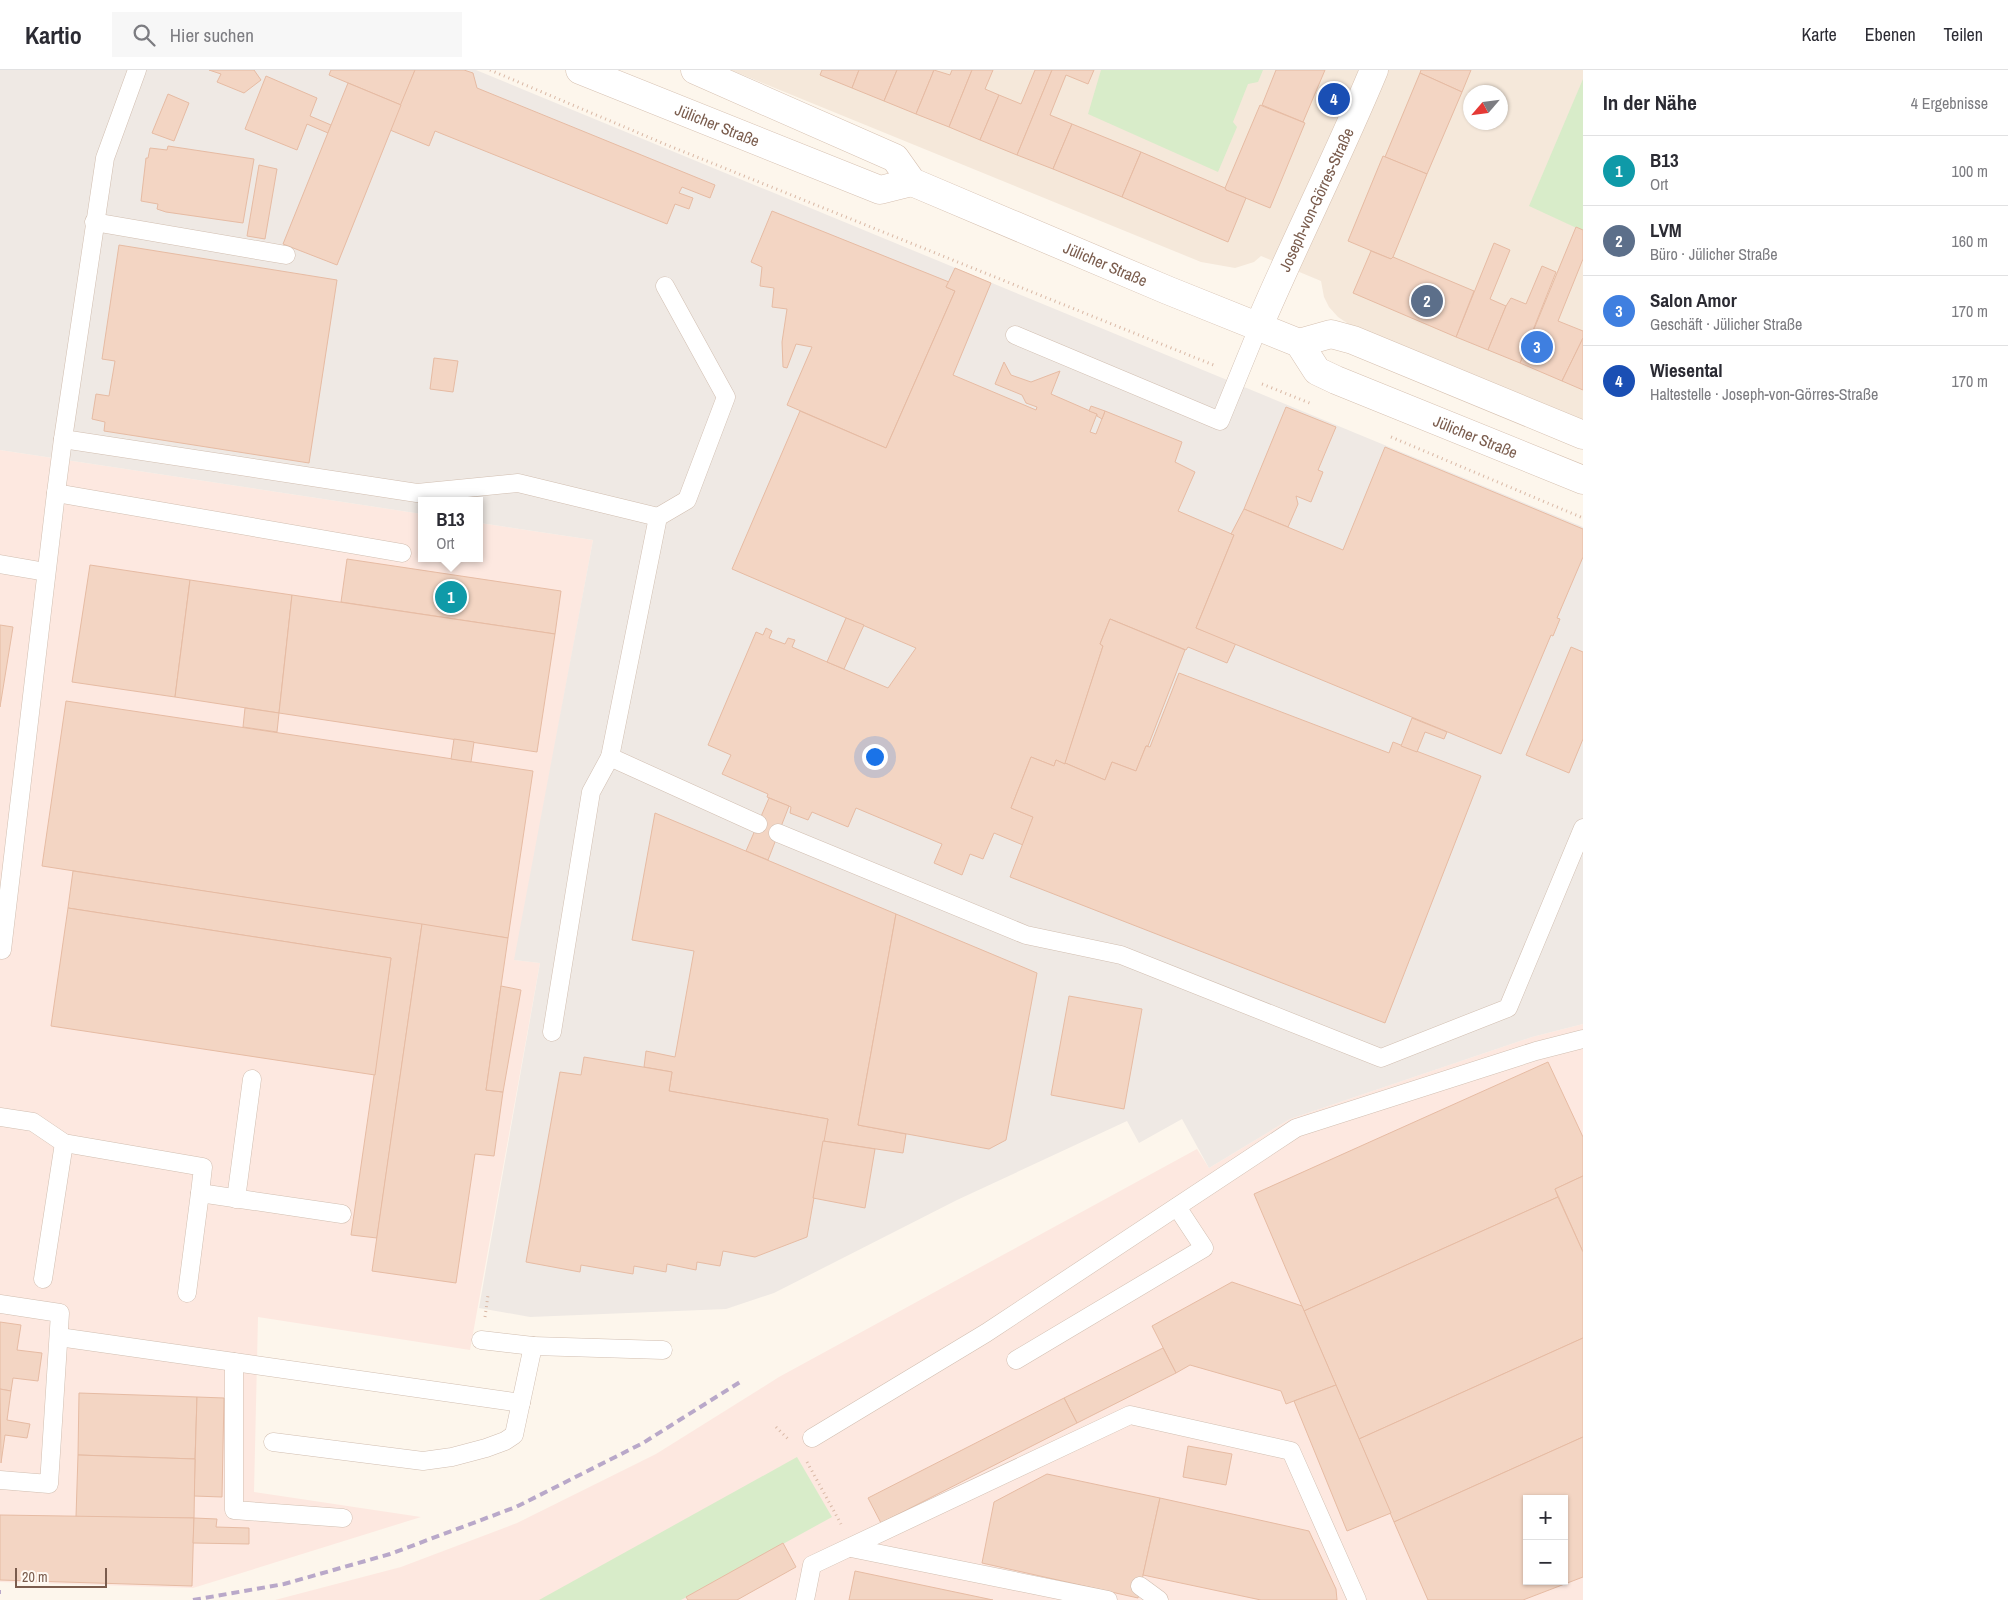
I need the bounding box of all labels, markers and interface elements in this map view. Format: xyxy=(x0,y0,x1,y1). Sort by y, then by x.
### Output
search box xyxy=(112,12,462,57)
text: Kartio xyxy=(25,19,82,51)
icon: search xyxy=(130,21,158,49)
text: Hier suchen xyxy=(170,22,254,48)
text: Karte xyxy=(1801,22,1837,47)
text: Ebenen xyxy=(1865,22,1916,47)
text: Teilen xyxy=(1944,22,1983,47)
pin: 4 xyxy=(1318,80,1350,118)
north arrow xyxy=(1463,85,1508,130)
text: In der Nähe xyxy=(1603,88,1697,117)
text: 4 Ergebnisse xyxy=(1911,92,1988,114)
street label: Jülicher Straße xyxy=(672,98,763,152)
street label: Joseph-von-Görres-Straße xyxy=(1273,124,1359,275)
text: B13 xyxy=(1650,147,1679,173)
text: 1 xyxy=(1615,160,1623,182)
text: 100 m xyxy=(1952,160,1988,182)
text: Ort xyxy=(1650,173,1668,195)
text: LVM xyxy=(1650,217,1682,243)
text: 2 xyxy=(1615,230,1623,252)
text: 160 m xyxy=(1952,230,1988,252)
street label: Jülicher Straße xyxy=(1060,236,1151,291)
text: Büro · Jülicher Straße xyxy=(1650,243,1778,265)
pin: 2 xyxy=(1411,282,1443,320)
text: Salon Amor xyxy=(1650,287,1737,313)
text: 3 xyxy=(1615,300,1623,322)
text: 170 m xyxy=(1952,300,1988,322)
text: Geschäft · Jülicher Straße xyxy=(1650,313,1802,335)
pin: 3 xyxy=(1521,328,1553,366)
text: Wiesental xyxy=(1650,357,1723,383)
text: 4 xyxy=(1615,370,1623,392)
text: 170 m xyxy=(1952,370,1988,392)
text: Haltestelle · Joseph-von-Görres-Straße xyxy=(1650,383,1878,405)
street label: Jülicher Straße xyxy=(1430,410,1521,463)
popup xyxy=(418,497,483,562)
text: B13 xyxy=(436,506,465,532)
text: Ort xyxy=(436,532,454,554)
pin: 1 xyxy=(435,578,467,616)
your location xyxy=(862,744,888,770)
map controls xyxy=(1523,1495,1568,1585)
button: + xyxy=(1523,1495,1568,1540)
button: − xyxy=(1523,1540,1568,1585)
scale bar xyxy=(15,1565,108,1588)
text: 20 m xyxy=(22,1568,48,1586)

